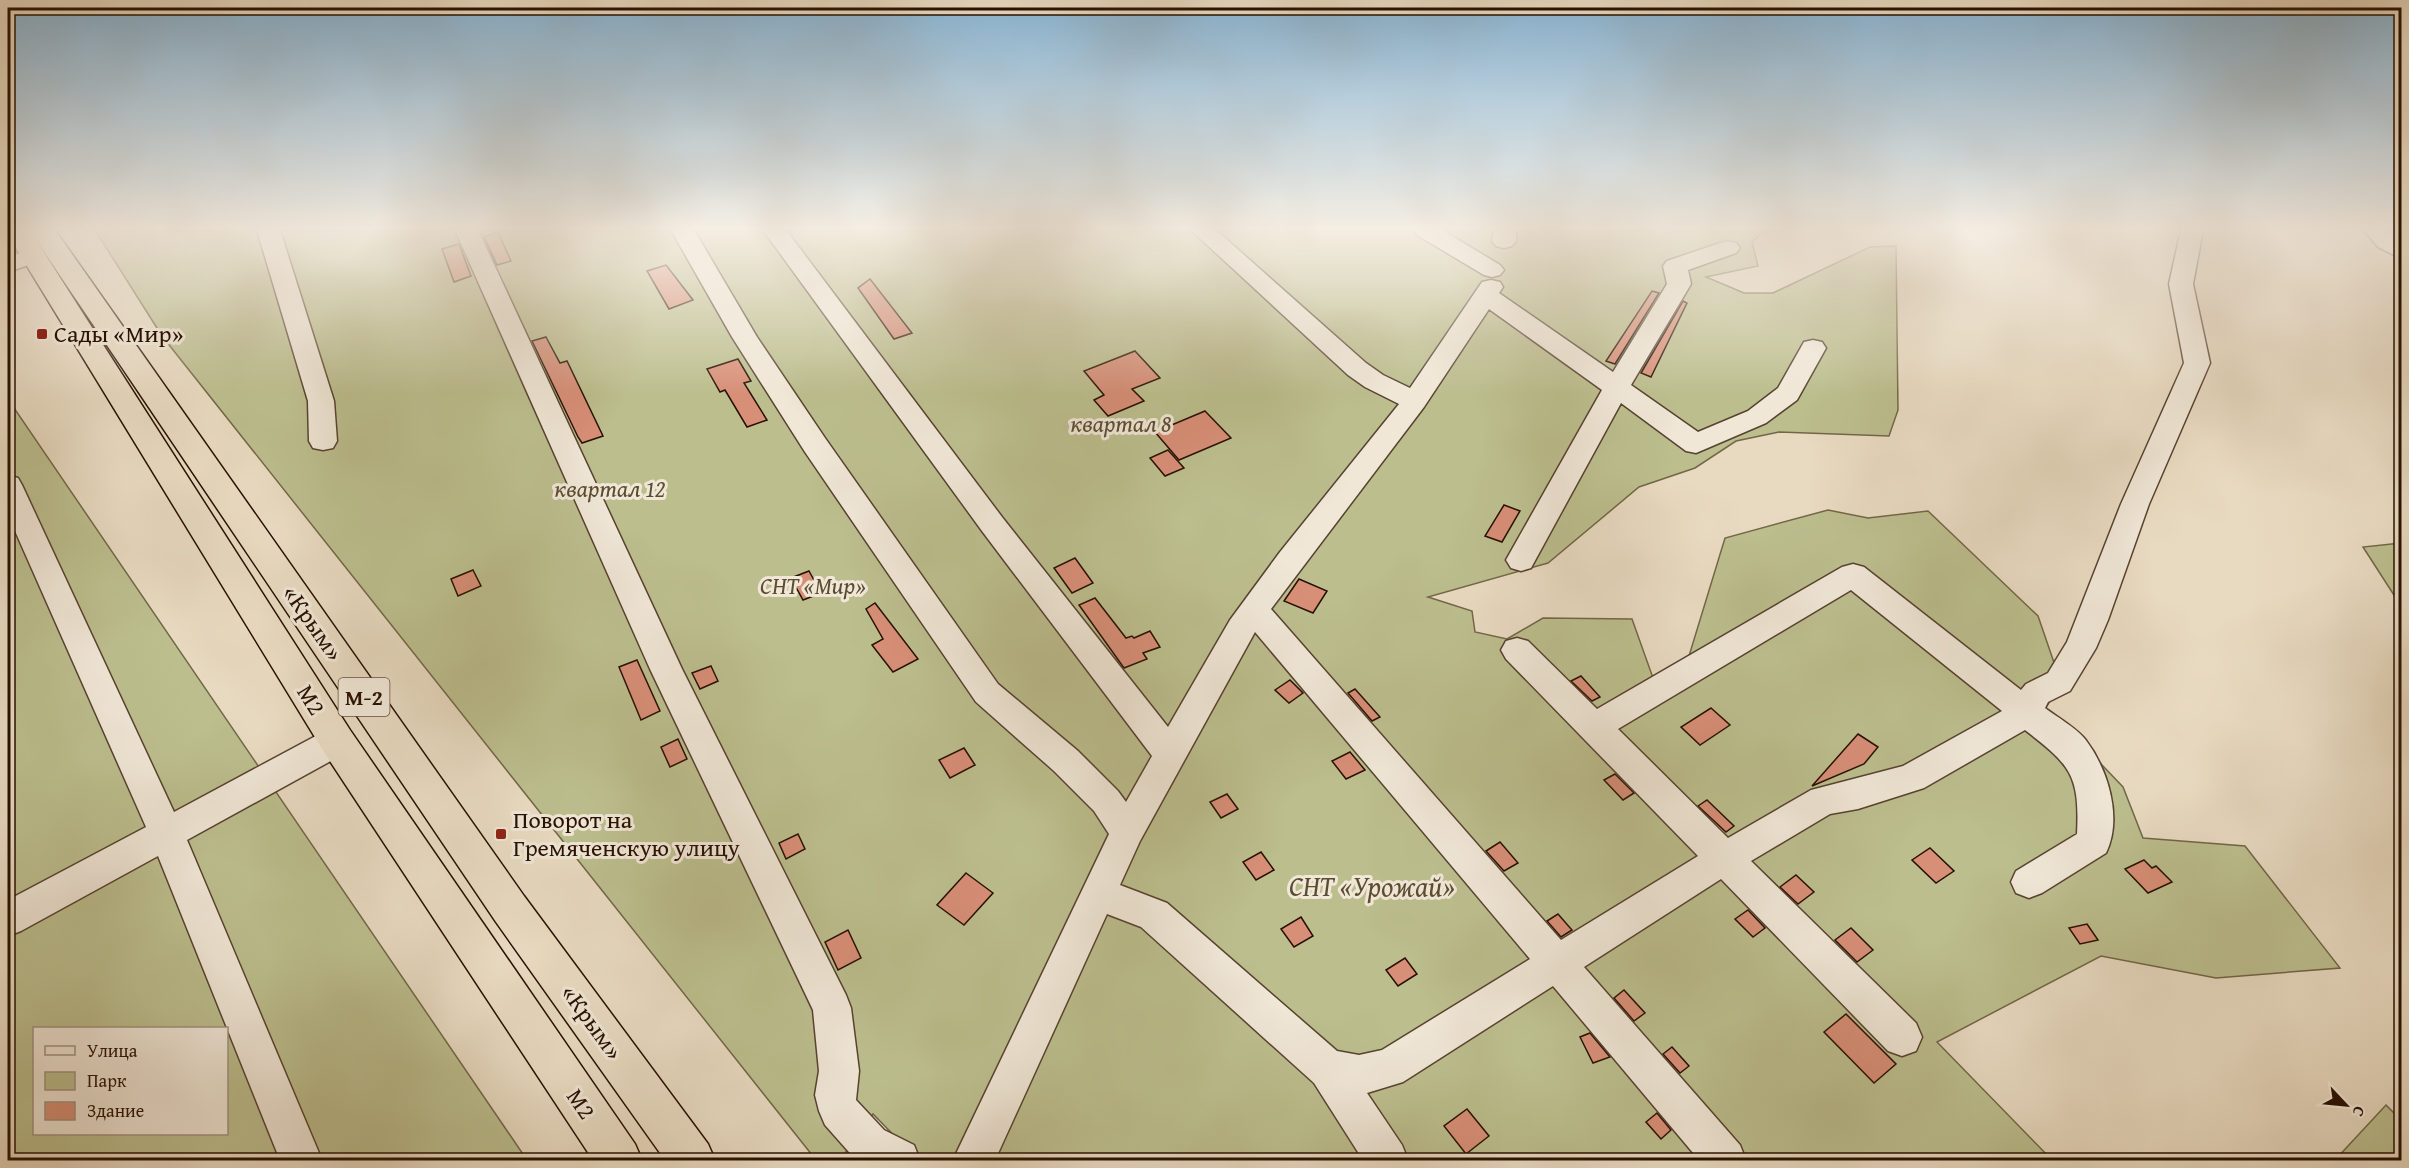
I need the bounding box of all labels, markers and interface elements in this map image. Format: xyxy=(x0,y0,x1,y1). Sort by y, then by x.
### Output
place label: Сады «Мир» xyxy=(54,316,183,351)
marker: Сады «Мир» xyxy=(35,327,49,341)
park label: квартал 8 xyxy=(1071,406,1171,441)
park label: квартал 12 xyxy=(555,471,665,506)
park label: СНТ «Мир» xyxy=(760,568,866,603)
street label: «Крым» xyxy=(275,578,352,668)
street label: М2 xyxy=(289,678,334,722)
road number: М-2 xyxy=(338,678,389,716)
place label: Поворот на Гремяченскую улицу xyxy=(513,802,740,865)
marker: Поворот на Гремяченскую улицу xyxy=(494,827,508,841)
park label: СНТ «Урожай» xyxy=(1289,865,1455,906)
street label: «Крым» xyxy=(553,977,632,1067)
legend xyxy=(33,1027,228,1135)
text: Улица xyxy=(87,1037,138,1064)
text: Парк xyxy=(87,1067,127,1094)
north arrow xyxy=(2316,1075,2376,1135)
street label: М2 xyxy=(558,1081,604,1126)
text: Здание xyxy=(87,1097,144,1124)
text: С xyxy=(2347,1102,2372,1121)

